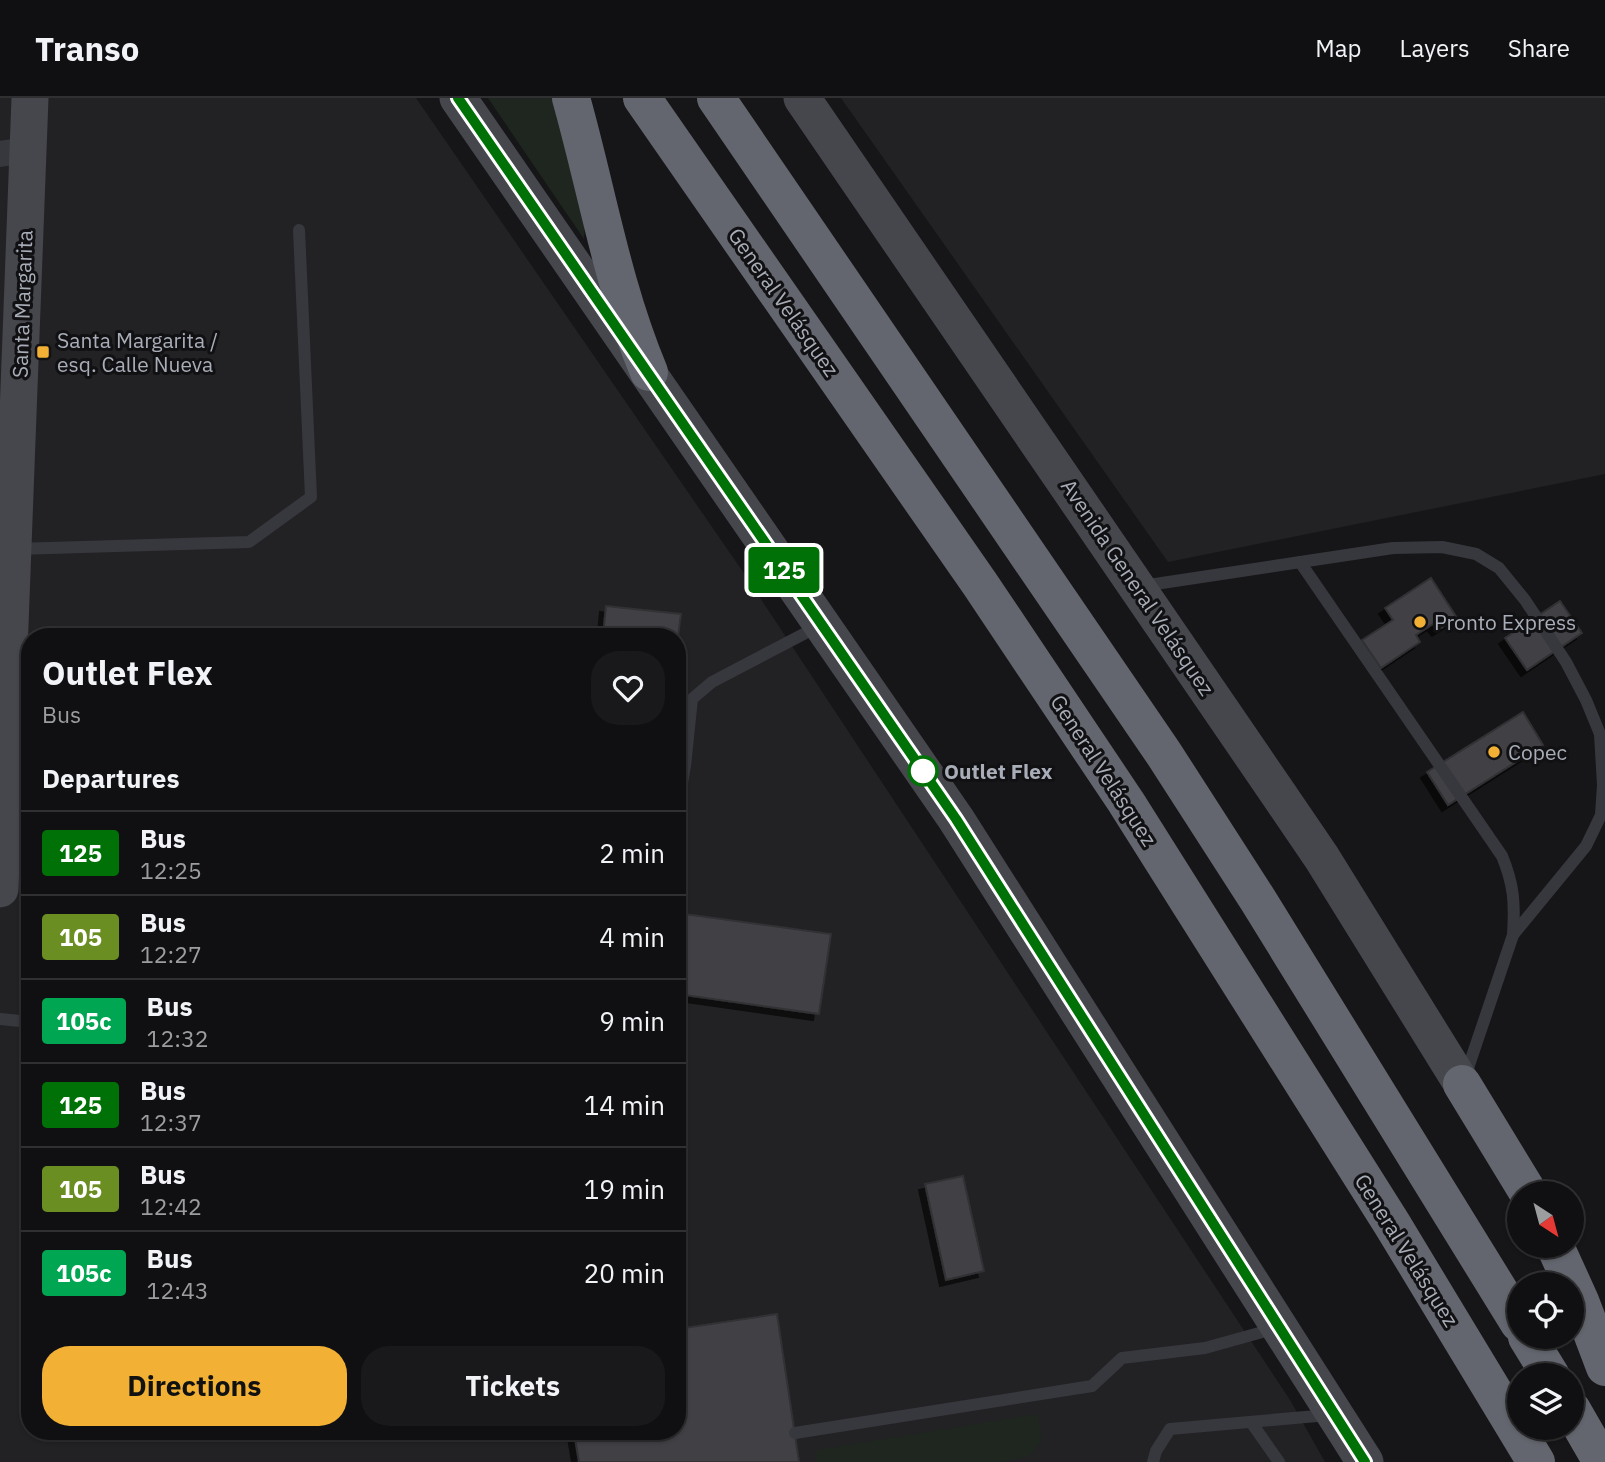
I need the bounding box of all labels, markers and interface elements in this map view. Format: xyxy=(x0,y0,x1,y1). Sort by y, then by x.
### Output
text: Transo xyxy=(35,27,139,70)
text: Map xyxy=(1315,32,1362,64)
text: Layers xyxy=(1400,32,1470,64)
text: Share xyxy=(1508,32,1570,64)
street label: General Velásquez xyxy=(722,222,846,382)
street label: Santa Margarita xyxy=(5,229,39,379)
place label: Santa Margarita / esq. Calle Nueva xyxy=(57,326,218,378)
marker: Santa Margarita / esq. Calle Nueva xyxy=(35,344,51,360)
street label: Avenida General Velásquez xyxy=(1055,473,1221,701)
line badge: 125 xyxy=(744,547,824,593)
text: 125 xyxy=(762,554,806,586)
place label: Pronto Express xyxy=(1434,608,1576,636)
marker: Pronto Express xyxy=(1412,614,1428,630)
text: Outlet Flex xyxy=(42,651,213,694)
button: heart xyxy=(591,651,665,725)
street label: General Velásquez xyxy=(1045,689,1164,851)
text: Bus xyxy=(42,699,81,729)
place label: Copec xyxy=(1508,738,1567,766)
marker: Copec xyxy=(1486,744,1502,760)
marker: Outlet Flex xyxy=(908,756,938,786)
place label: Outlet Flex xyxy=(944,757,1053,785)
text: Departures xyxy=(42,761,180,795)
text: Bus xyxy=(140,821,186,855)
text: 2 min xyxy=(599,836,665,870)
text: 125 xyxy=(59,837,102,869)
text: 12:25 xyxy=(140,855,202,885)
text: Bus xyxy=(140,905,186,939)
text: 4 min xyxy=(599,920,665,954)
text: 105 xyxy=(59,921,102,953)
text: 12:27 xyxy=(140,939,202,969)
text: Bus xyxy=(147,989,193,1023)
text: 9 min xyxy=(599,1004,665,1038)
text: 105c xyxy=(56,1005,112,1037)
text: 12:32 xyxy=(147,1023,209,1053)
text: Bus xyxy=(140,1073,186,1107)
text: 14 min xyxy=(584,1088,665,1122)
text: 125 xyxy=(59,1089,102,1121)
text: 12:37 xyxy=(140,1107,202,1137)
text: Bus xyxy=(140,1157,186,1191)
street label: General Velásquez xyxy=(1349,1168,1465,1332)
text: 19 min xyxy=(584,1172,665,1206)
text: 105 xyxy=(59,1173,102,1205)
north arrow xyxy=(1507,1181,1584,1258)
map controls xyxy=(1507,1181,1584,1440)
text: 12:42 xyxy=(140,1191,202,1221)
text: Bus xyxy=(147,1241,193,1275)
text: 20 min xyxy=(584,1256,665,1290)
text: 105c xyxy=(56,1257,112,1289)
button: locate xyxy=(1507,1272,1584,1349)
text: 12:43 xyxy=(147,1275,209,1305)
button: Directions xyxy=(42,1346,347,1426)
button: Tickets xyxy=(361,1346,665,1426)
button: layers xyxy=(1507,1363,1584,1440)

